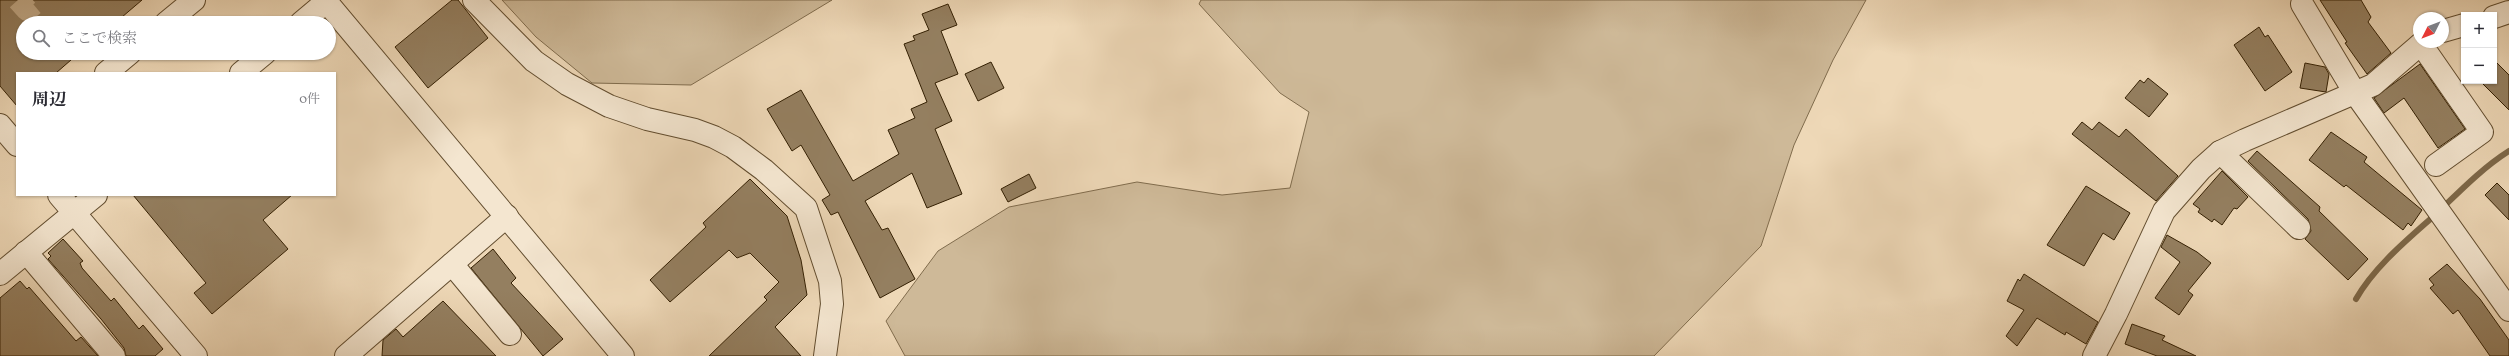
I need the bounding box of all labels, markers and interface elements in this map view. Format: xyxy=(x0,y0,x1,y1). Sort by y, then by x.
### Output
north arrow xyxy=(2413,12,2449,48)
map controls xyxy=(2461,12,2497,84)
button: + xyxy=(2461,12,2497,48)
search box xyxy=(16,16,336,60)
icon: search xyxy=(30,27,52,49)
text: ここで検索 xyxy=(62,29,137,50)
button: − xyxy=(2461,48,2497,84)
text: 周辺 xyxy=(32,89,66,112)
text: 0件 xyxy=(299,91,320,109)

